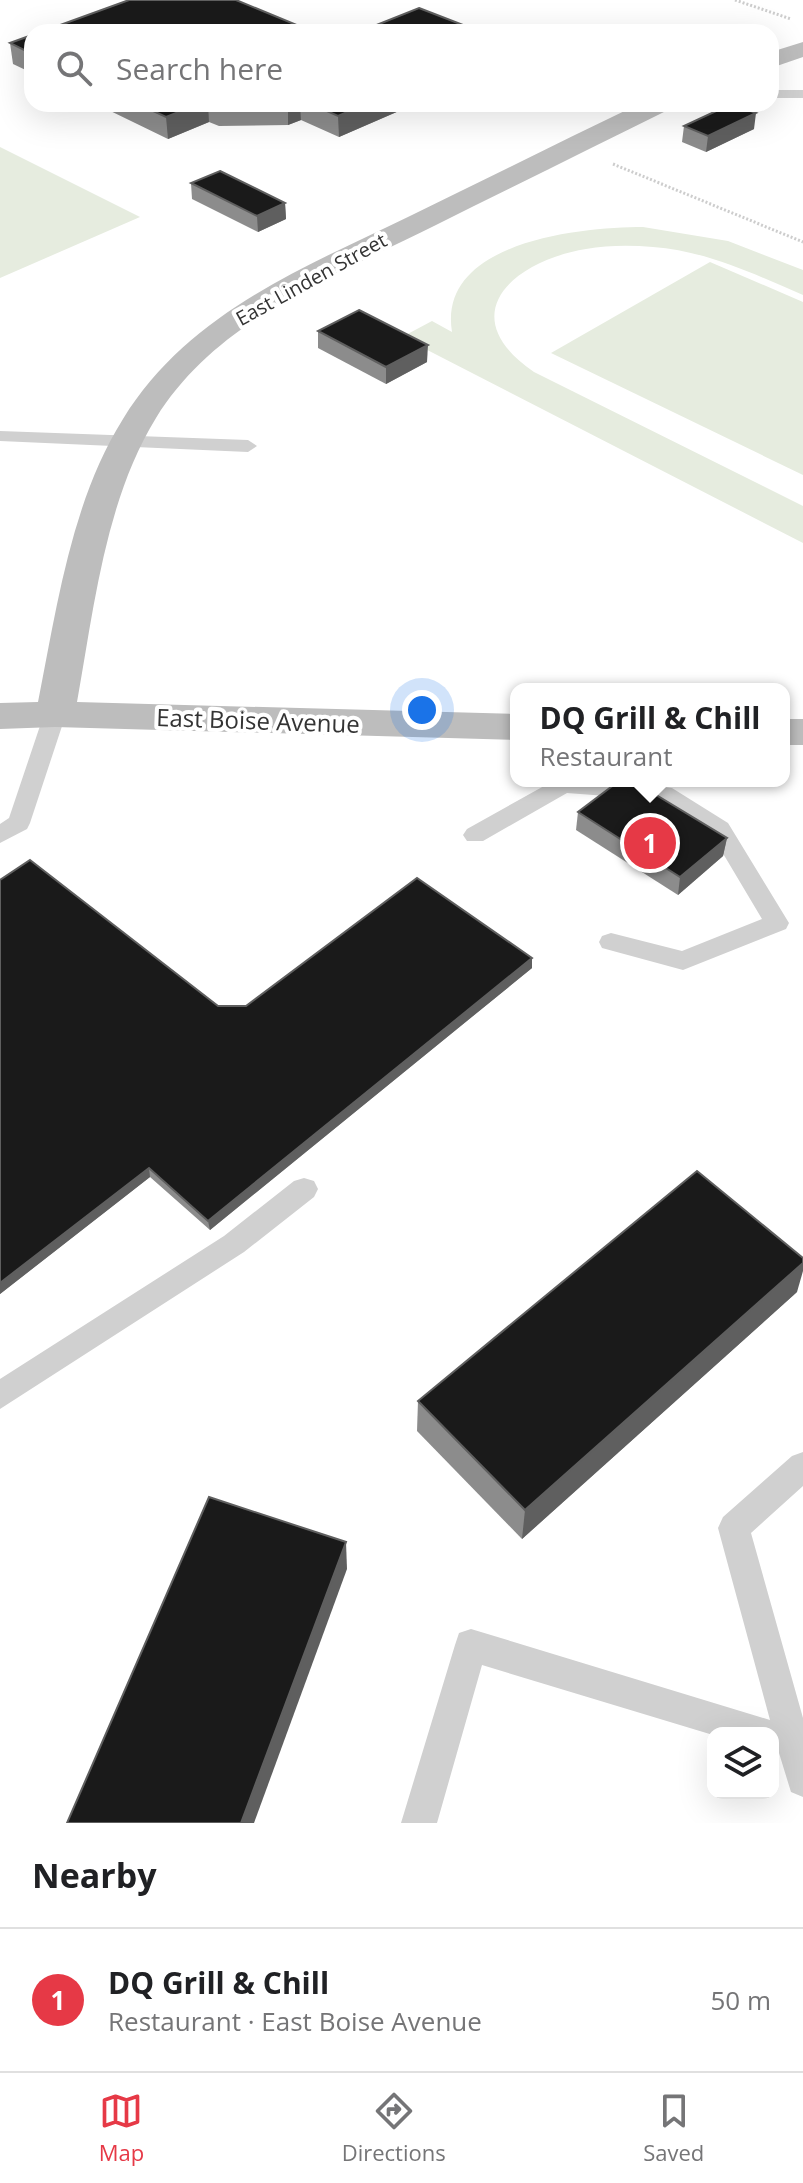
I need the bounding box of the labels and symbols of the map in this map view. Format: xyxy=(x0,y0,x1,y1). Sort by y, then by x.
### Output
street label: East Linden Street xyxy=(231,226,391,332)
your location xyxy=(402,690,442,730)
street label: East Boise Avenue xyxy=(156,700,360,740)
pin: 1 xyxy=(624,813,676,873)

